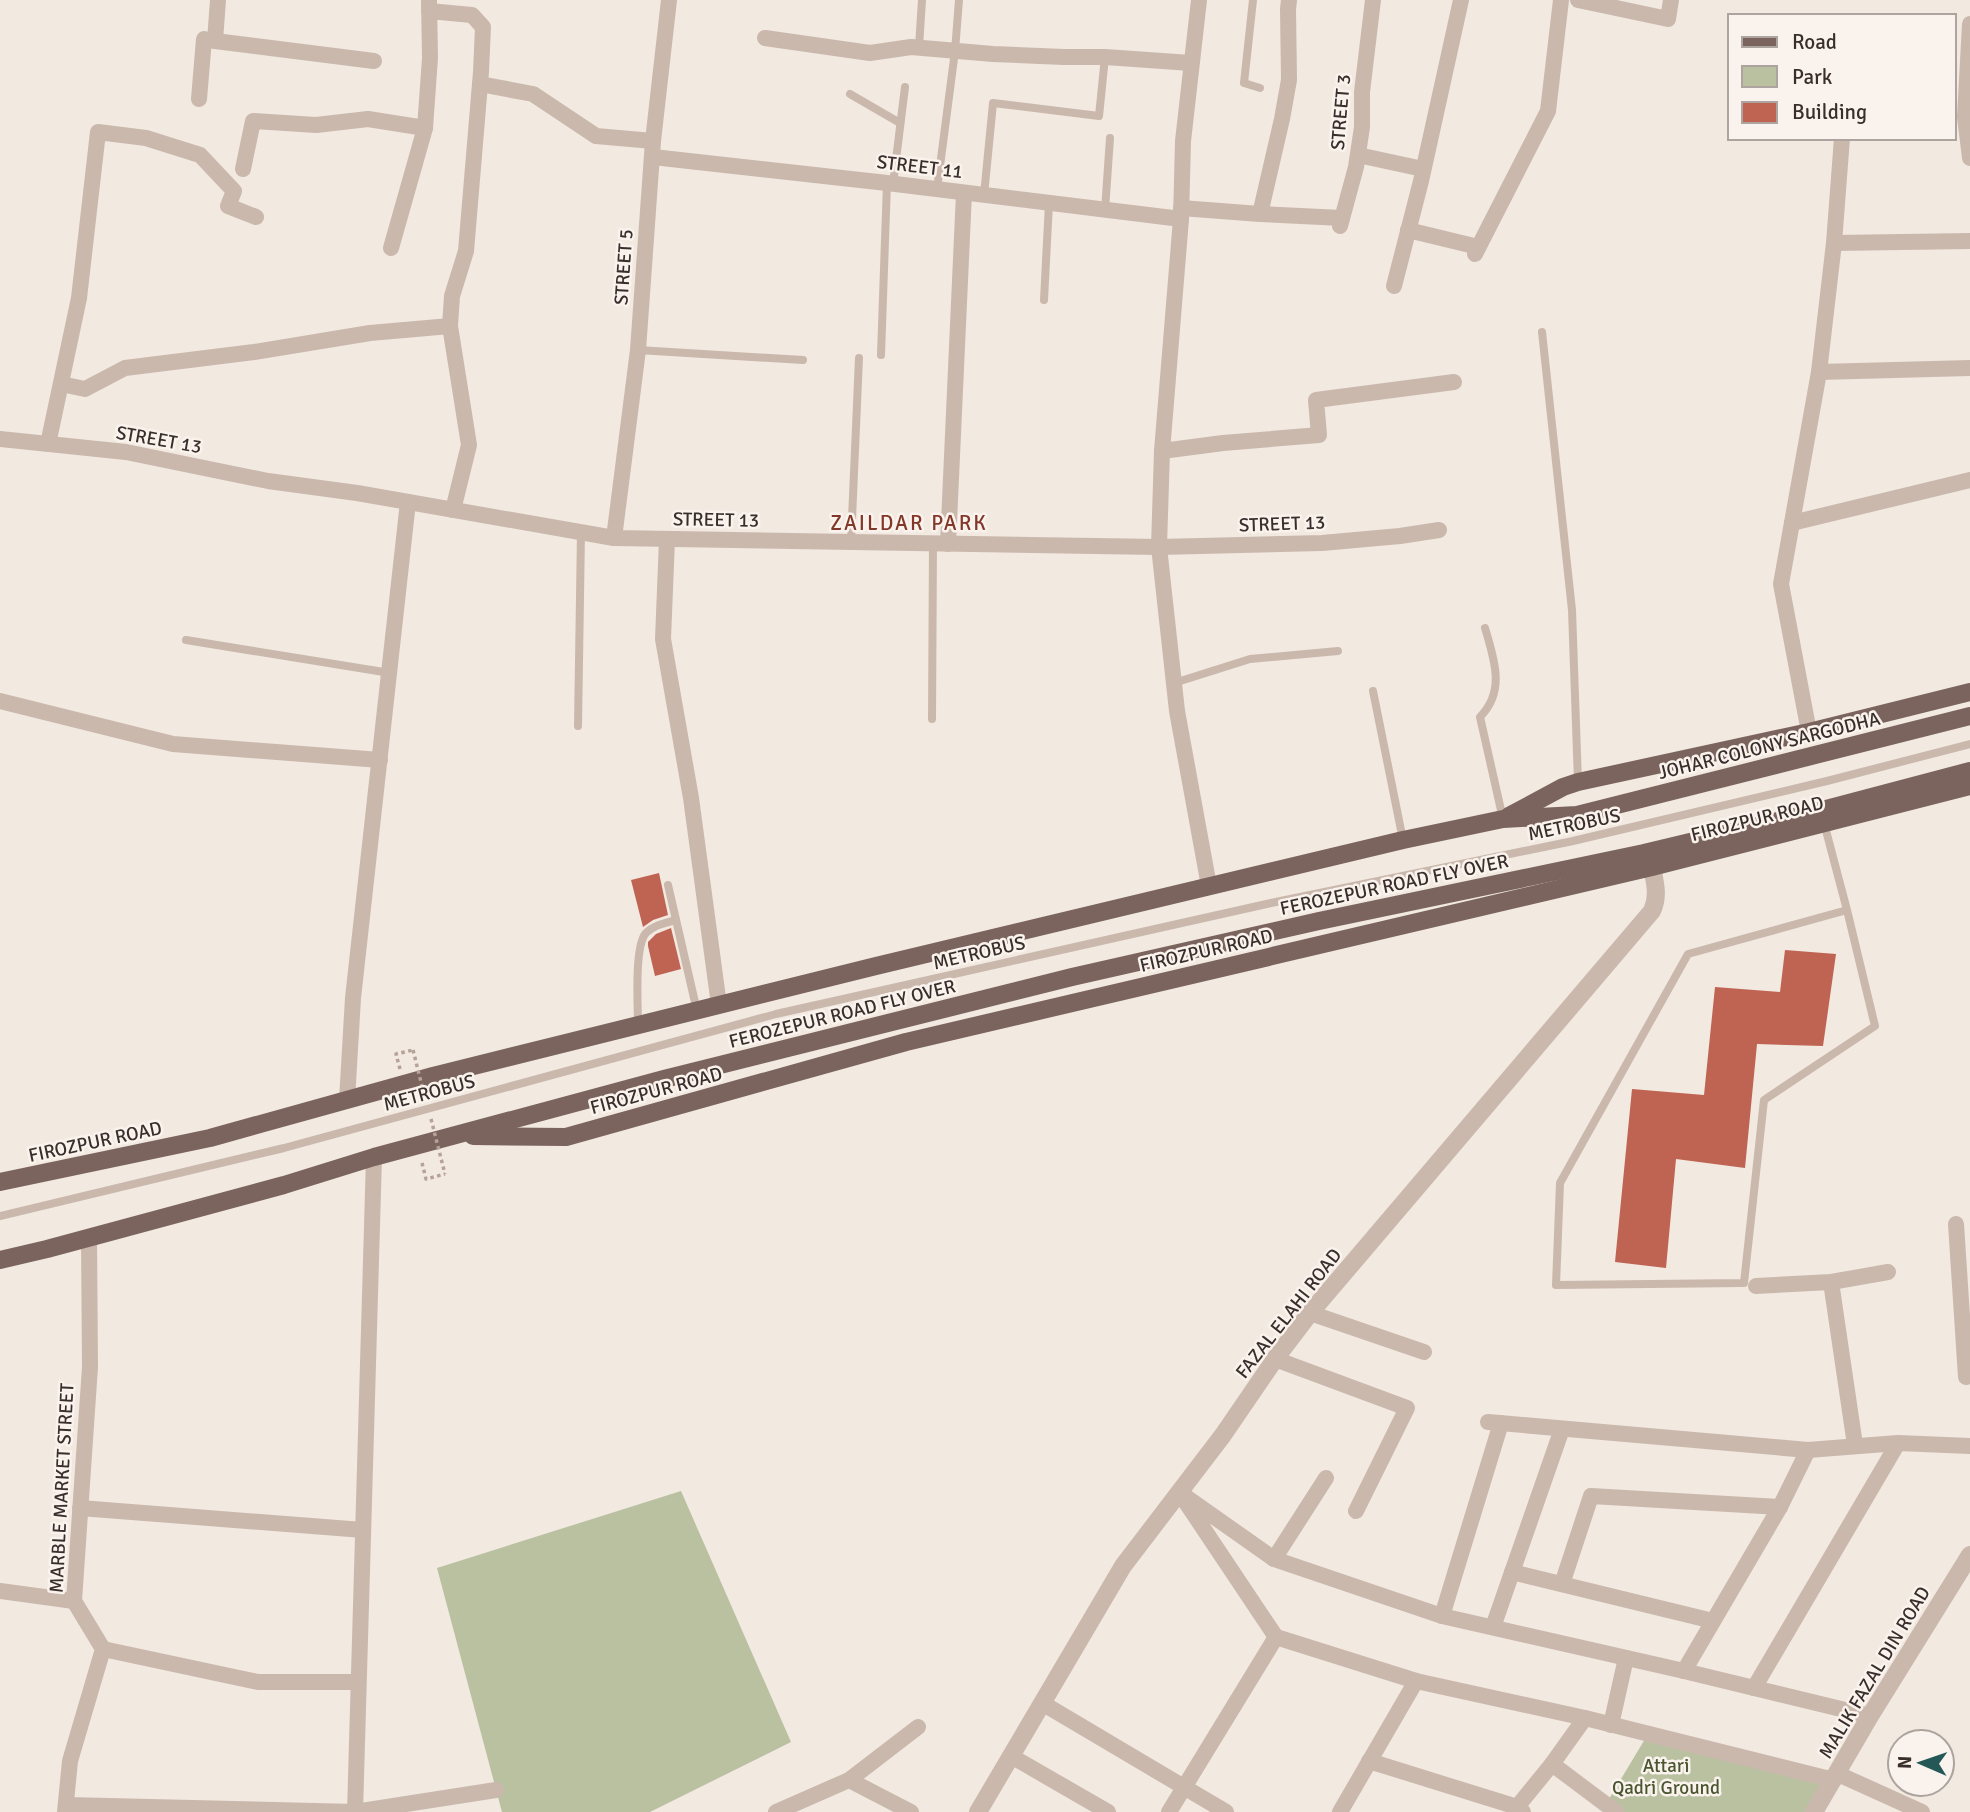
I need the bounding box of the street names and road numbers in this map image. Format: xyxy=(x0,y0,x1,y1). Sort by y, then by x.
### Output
street label: STREET 3 xyxy=(1326,73,1356,151)
street label: STREET 11 xyxy=(876,150,964,184)
street label: STREET 5 xyxy=(609,228,639,306)
street label: STREET 13 xyxy=(114,421,203,459)
street label: STREET 13 xyxy=(673,507,759,533)
street label: STREET 13 xyxy=(1238,510,1326,537)
street label: JOHAR COLONY SARGODHA xyxy=(1656,707,1883,785)
street label: FIROZPUR ROAD xyxy=(1688,791,1826,847)
street label: METROBUS xyxy=(1526,803,1623,846)
street label: FEROZEPUR ROAD FLY OVER xyxy=(1278,849,1511,921)
street label: FIROZPUR ROAD xyxy=(1137,924,1275,978)
street label: METROBUS xyxy=(931,931,1028,975)
street label: FEROZEPUR ROAD FLY OVER xyxy=(726,974,958,1054)
street label: FIROZPUR ROAD xyxy=(588,1062,725,1120)
street label: METROBUS xyxy=(381,1069,478,1117)
street label: FIROZPUR ROAD xyxy=(26,1116,164,1168)
street label: FAZAL ELAHI ROAD xyxy=(1231,1244,1347,1383)
street label: MARBLE MARKET STREET xyxy=(45,1382,80,1594)
street label: MALIK FAZAL DIN ROAD xyxy=(1814,1582,1934,1762)

